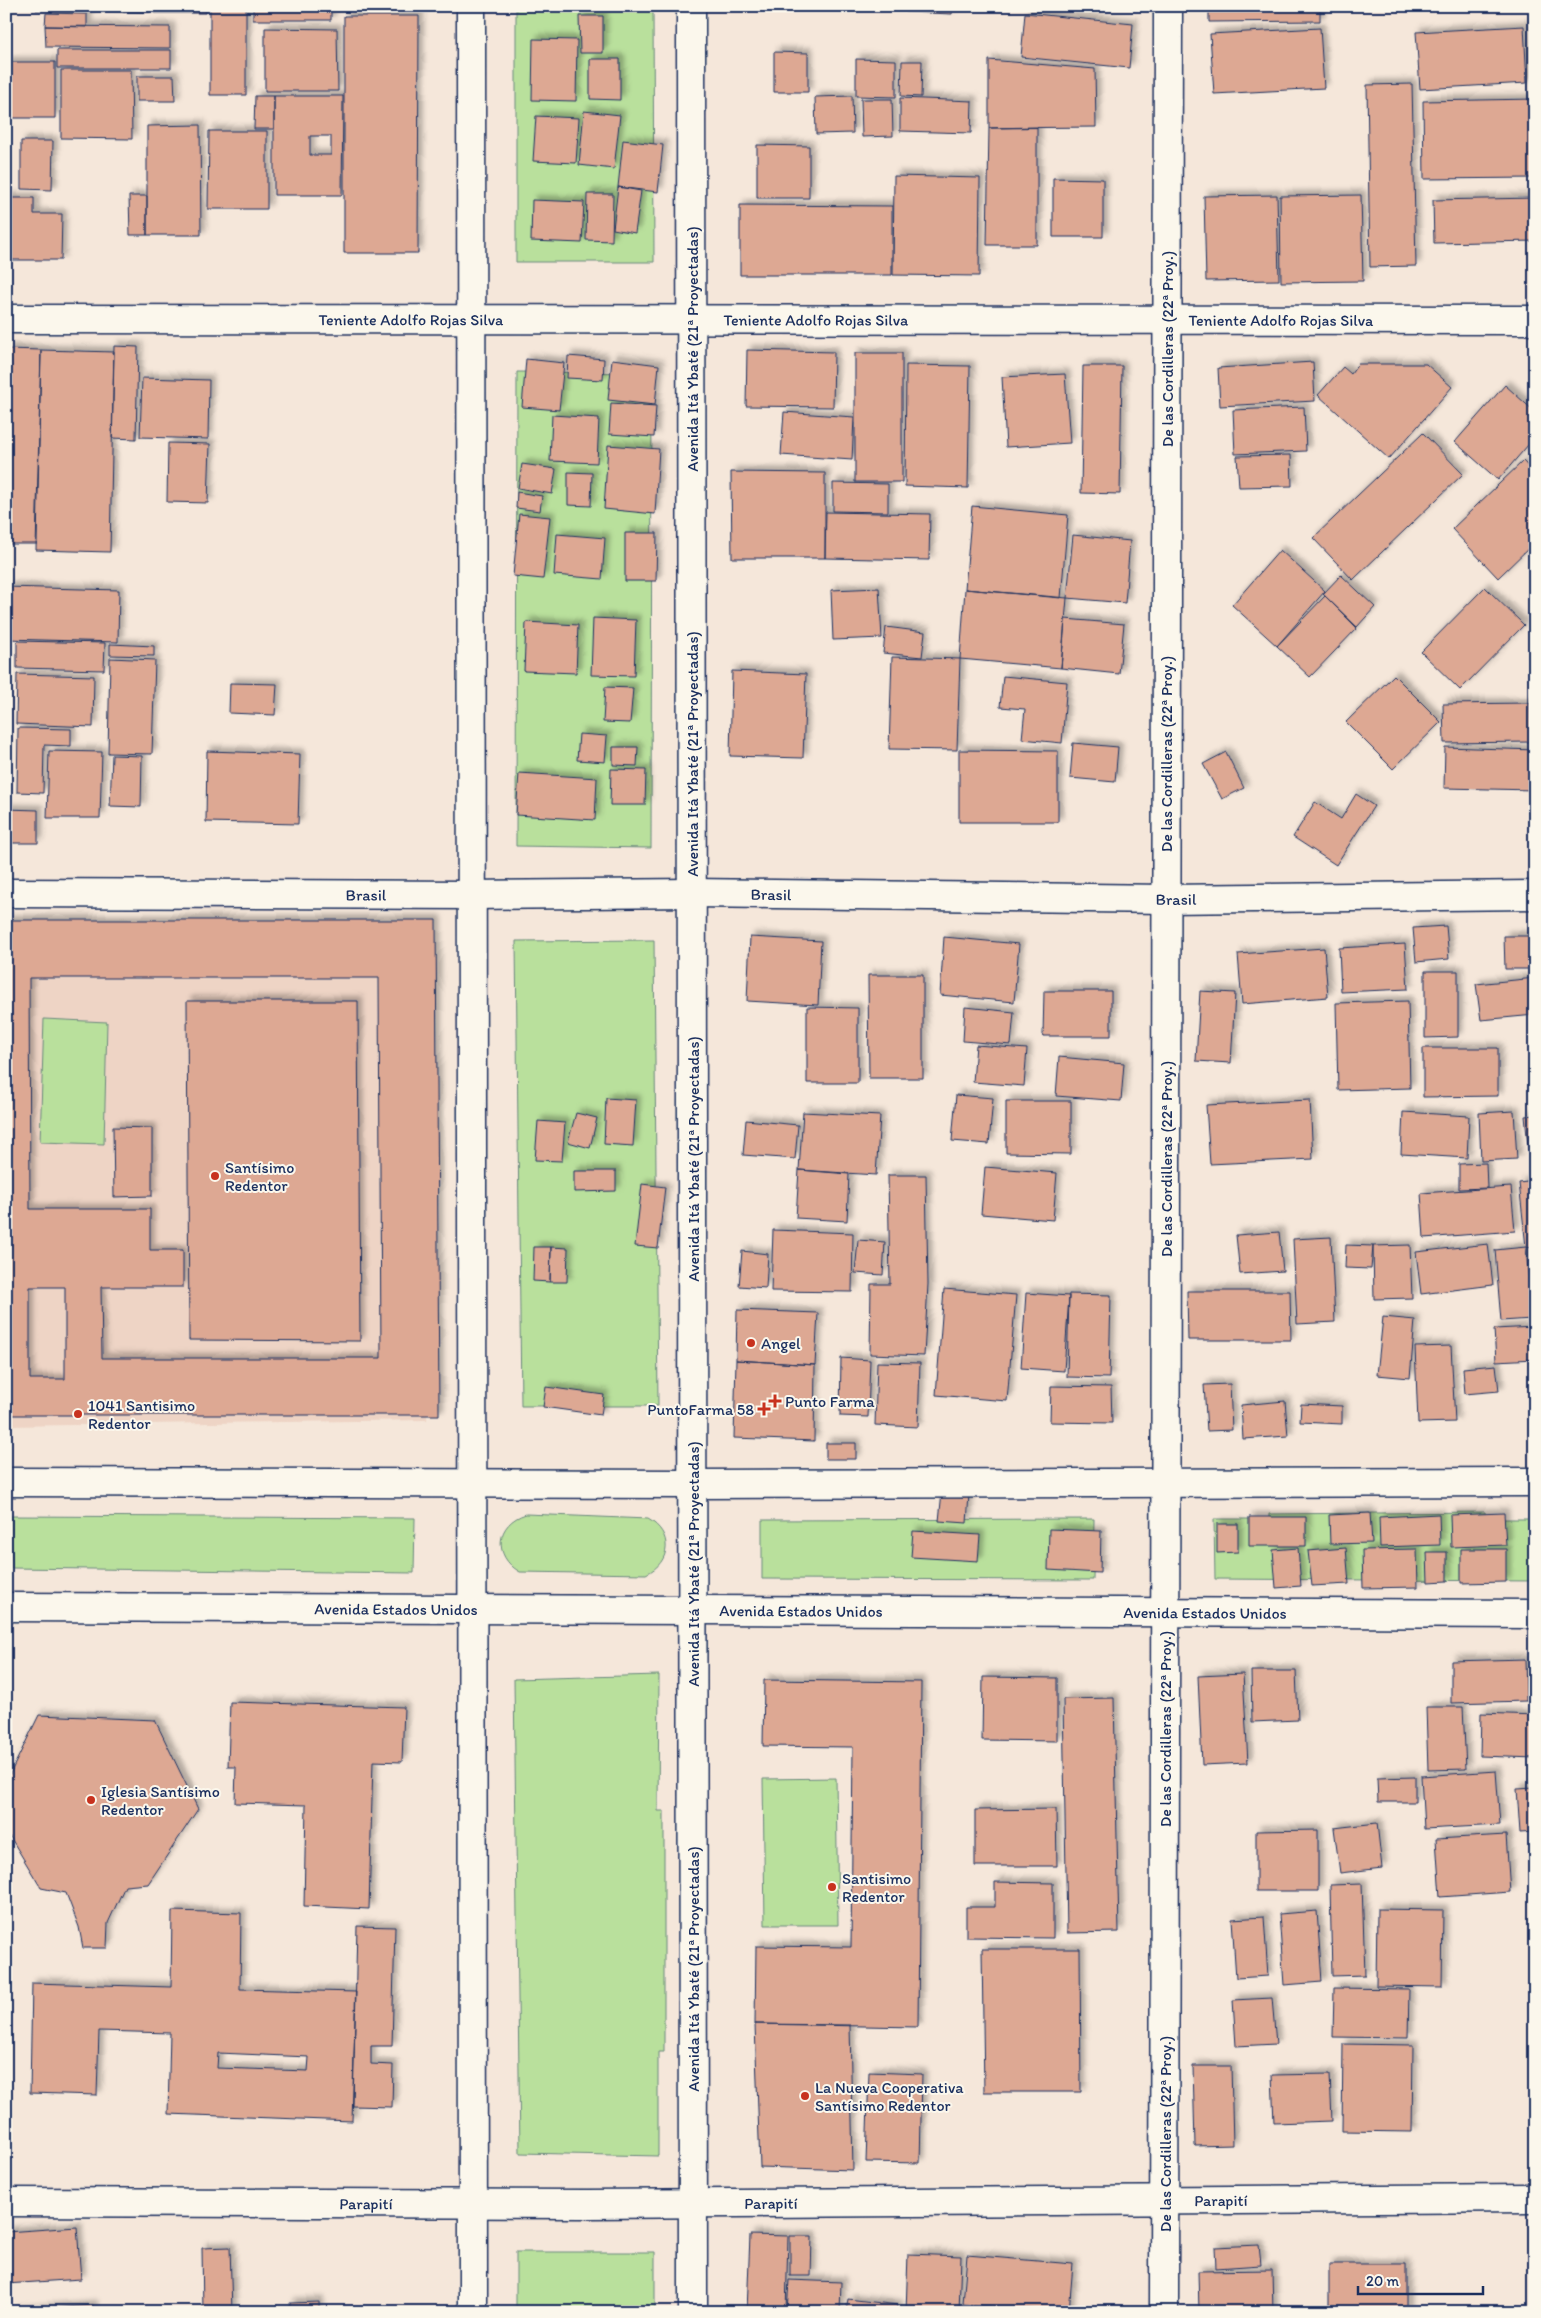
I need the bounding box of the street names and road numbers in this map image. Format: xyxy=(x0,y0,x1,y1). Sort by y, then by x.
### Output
street label: Avenida Itá Ybaté (21ª Proyectadas) xyxy=(683,226,702,472)
street label: De las Cordilleras (22ª Proy.) xyxy=(1158,251,1177,447)
street label: Teniente Adolfo Rojas Silva xyxy=(319,310,504,329)
street label: Teniente Adolfo Rojas Silva xyxy=(724,310,909,329)
street label: Teniente Adolfo Rojas Silva xyxy=(1189,310,1374,329)
street label: Avenida Itá Ybaté (21ª Proyectadas) xyxy=(683,631,702,877)
street label: De las Cordilleras (22ª Proy.) xyxy=(1157,656,1176,852)
street label: Brasil xyxy=(750,884,792,904)
street label: Brasil xyxy=(346,885,387,904)
street label: Brasil xyxy=(1155,889,1197,909)
street label: Avenida Itá Ybaté (21ª Proyectadas) xyxy=(684,1036,703,1282)
street label: De las Cordilleras (22ª Proy.) xyxy=(1157,1061,1176,1257)
street label: Avenida Itá Ybaté (21ª Proyectadas) xyxy=(684,1441,703,1687)
street label: Avenida Estados Unidos xyxy=(314,1599,478,1619)
street label: Avenida Estados Unidos xyxy=(719,1601,883,1620)
street label: Avenida Estados Unidos xyxy=(1123,1603,1287,1622)
street label: De las Cordilleras (22ª Proy.) xyxy=(1156,1631,1175,1827)
street label: Avenida Itá Ybaté (21ª Proyectadas) xyxy=(684,1846,703,2092)
street label: De las Cordilleras (22ª Proy.) xyxy=(1156,2036,1175,2232)
street label: Parapití xyxy=(1194,2190,1248,2210)
street label: Parapití xyxy=(744,2193,798,2213)
street label: Parapití xyxy=(339,2194,393,2213)

